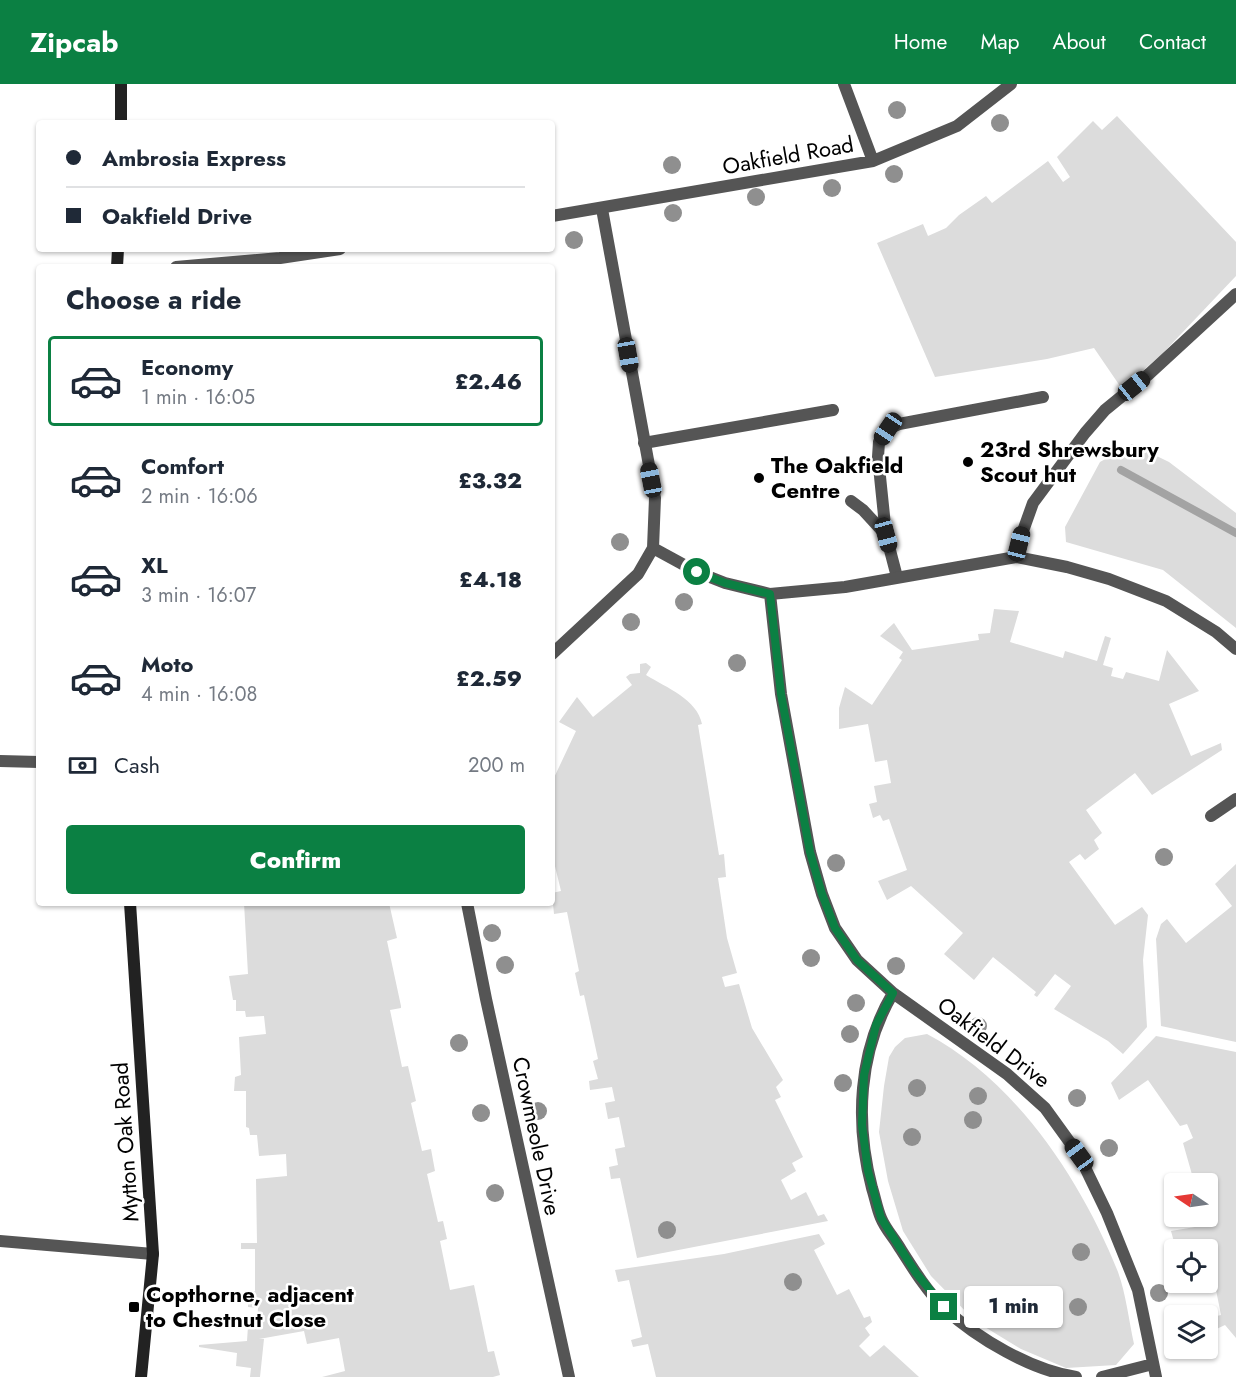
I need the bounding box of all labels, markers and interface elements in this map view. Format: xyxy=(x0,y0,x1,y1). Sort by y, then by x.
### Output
text: Zipcab xyxy=(30,22,119,63)
text: Home xyxy=(894,27,947,57)
text: Map xyxy=(980,27,1020,57)
text: About xyxy=(1053,27,1106,57)
text: Contact xyxy=(1139,27,1206,57)
street label: Oakfield Road xyxy=(720,128,856,182)
text: Ambrosia Express xyxy=(102,142,286,174)
text: Oakfield Drive xyxy=(102,200,252,232)
text: Choose a ride xyxy=(66,280,241,319)
car xyxy=(616,336,640,374)
text: Economy xyxy=(141,351,233,383)
icon: car xyxy=(69,354,123,408)
text: £2.46 xyxy=(455,365,522,397)
car xyxy=(1114,368,1154,404)
text: 1 min · 16:05 xyxy=(141,383,255,412)
car xyxy=(870,409,906,449)
place label: 23rd Shrewsbury Scout hut xyxy=(980,433,1159,490)
place label: The Oakfield Centre xyxy=(771,449,903,506)
text: Comfort xyxy=(141,450,224,482)
icon: car xyxy=(69,453,123,507)
marker: 23rd Shrewsbury Scout hut xyxy=(961,455,975,469)
car xyxy=(639,461,663,499)
text: £3.32 xyxy=(458,464,522,496)
marker: The Oakfield Centre xyxy=(752,471,766,485)
text: 2 min · 16:06 xyxy=(141,482,258,511)
car xyxy=(873,515,899,555)
car xyxy=(1006,524,1032,564)
text: XL xyxy=(141,549,168,581)
icon: car xyxy=(69,552,123,606)
route start xyxy=(683,558,710,585)
text: £4.18 xyxy=(459,563,522,595)
text: 3 min · 16:07 xyxy=(141,581,256,610)
text: Moto xyxy=(141,648,194,680)
icon: car xyxy=(69,651,123,705)
text: £2.59 xyxy=(456,662,522,694)
text: 4 min · 16:08 xyxy=(141,680,257,709)
icon: cash xyxy=(66,749,99,782)
text: Cash xyxy=(114,749,160,781)
text: 200 m xyxy=(468,751,525,780)
button: Confirm xyxy=(66,825,525,894)
street label: Oakfield Drive xyxy=(931,989,1057,1095)
street label: Crowmeole Drive xyxy=(505,1054,569,1218)
street label: Mytton Oak Road xyxy=(103,1061,147,1223)
car xyxy=(1061,1135,1097,1175)
north arrow xyxy=(1164,1173,1218,1227)
map controls xyxy=(1164,1173,1218,1359)
button: locate xyxy=(1164,1239,1218,1293)
place label: Copthorne, adjacent to Chestnut Close xyxy=(146,1278,354,1335)
callout: 1 min xyxy=(965,1286,1064,1328)
text: 1 min xyxy=(988,1292,1039,1321)
route end xyxy=(930,1293,957,1320)
marker: Copthorne, adjacent to Chestnut Close xyxy=(127,1300,141,1314)
button: layers xyxy=(1164,1305,1218,1359)

